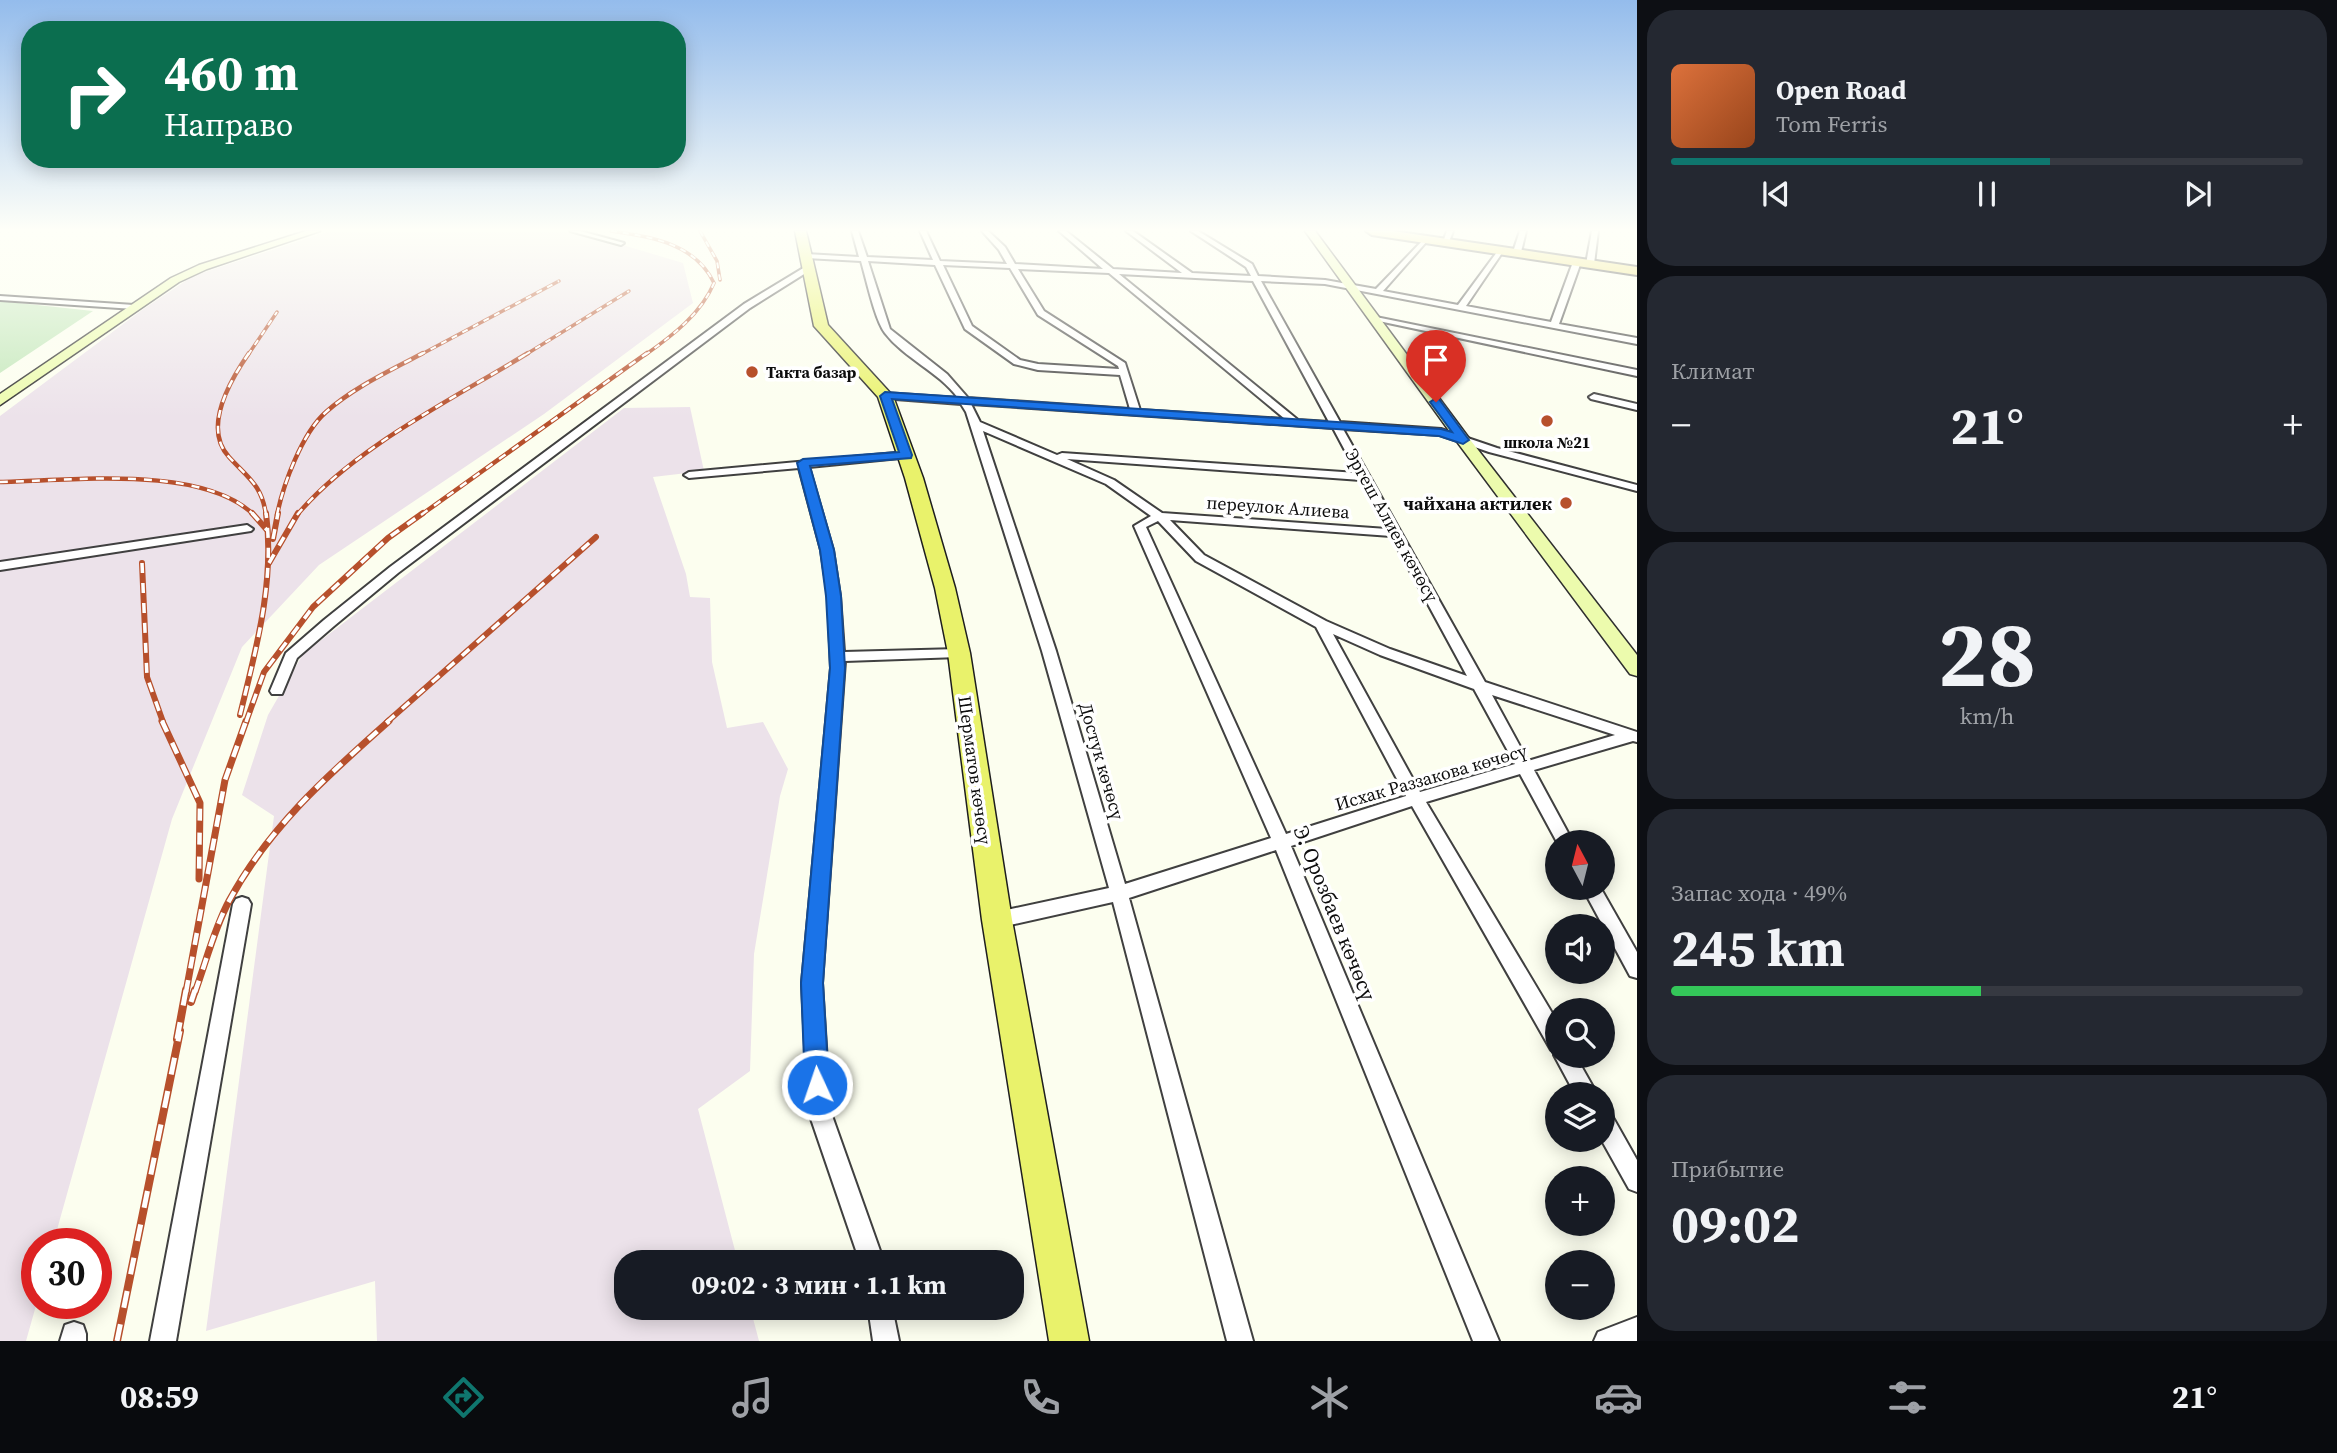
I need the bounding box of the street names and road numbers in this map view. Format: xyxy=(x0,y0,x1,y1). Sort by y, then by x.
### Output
street label: Эргеш Алиев көчөсү xyxy=(1339,444,1445,607)
street label: переулок Алиева xyxy=(1206,490,1351,525)
street label: Шерматов көчөсү xyxy=(952,694,998,847)
street label: Достук көчөсү xyxy=(1073,699,1131,823)
street label: Исхак Раззакова көчөсү xyxy=(1332,737,1531,816)
street label: Э. Орозбаев көчөсү xyxy=(1287,821,1383,1005)

